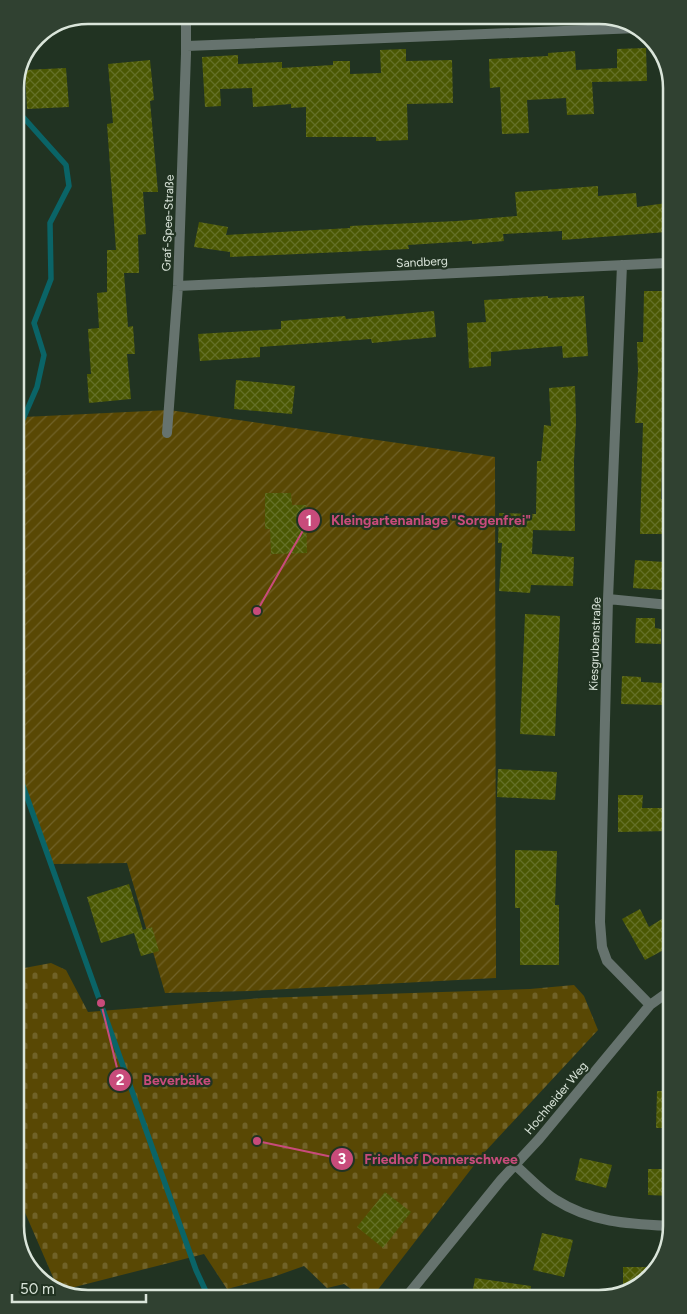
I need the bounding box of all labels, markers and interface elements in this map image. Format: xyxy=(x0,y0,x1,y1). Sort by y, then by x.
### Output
street label: Graf-Spee-Straße xyxy=(159,174,177,272)
street label: Sandberg xyxy=(396,254,448,270)
callout: Kleingartenanlage "Sorgenfrei" xyxy=(296,506,542,535)
text: 1 xyxy=(306,512,312,530)
text: Kleingartenanlage "Sorgenfrei" xyxy=(331,512,531,529)
street label: Kiesgrubenstraße xyxy=(586,596,604,691)
street label: Hochheider Weg xyxy=(522,1059,590,1137)
callout: Beverbäke xyxy=(108,1065,220,1094)
text: 2 xyxy=(116,1071,125,1089)
text: Beverbäke xyxy=(143,1072,211,1089)
callout: Friedhof Donnerschwee xyxy=(329,1145,527,1174)
text: 3 xyxy=(338,1150,346,1168)
text: Friedhof Donnerschwee xyxy=(364,1151,518,1168)
scale bar xyxy=(12,1272,146,1304)
text: 50 m xyxy=(20,1280,55,1298)

